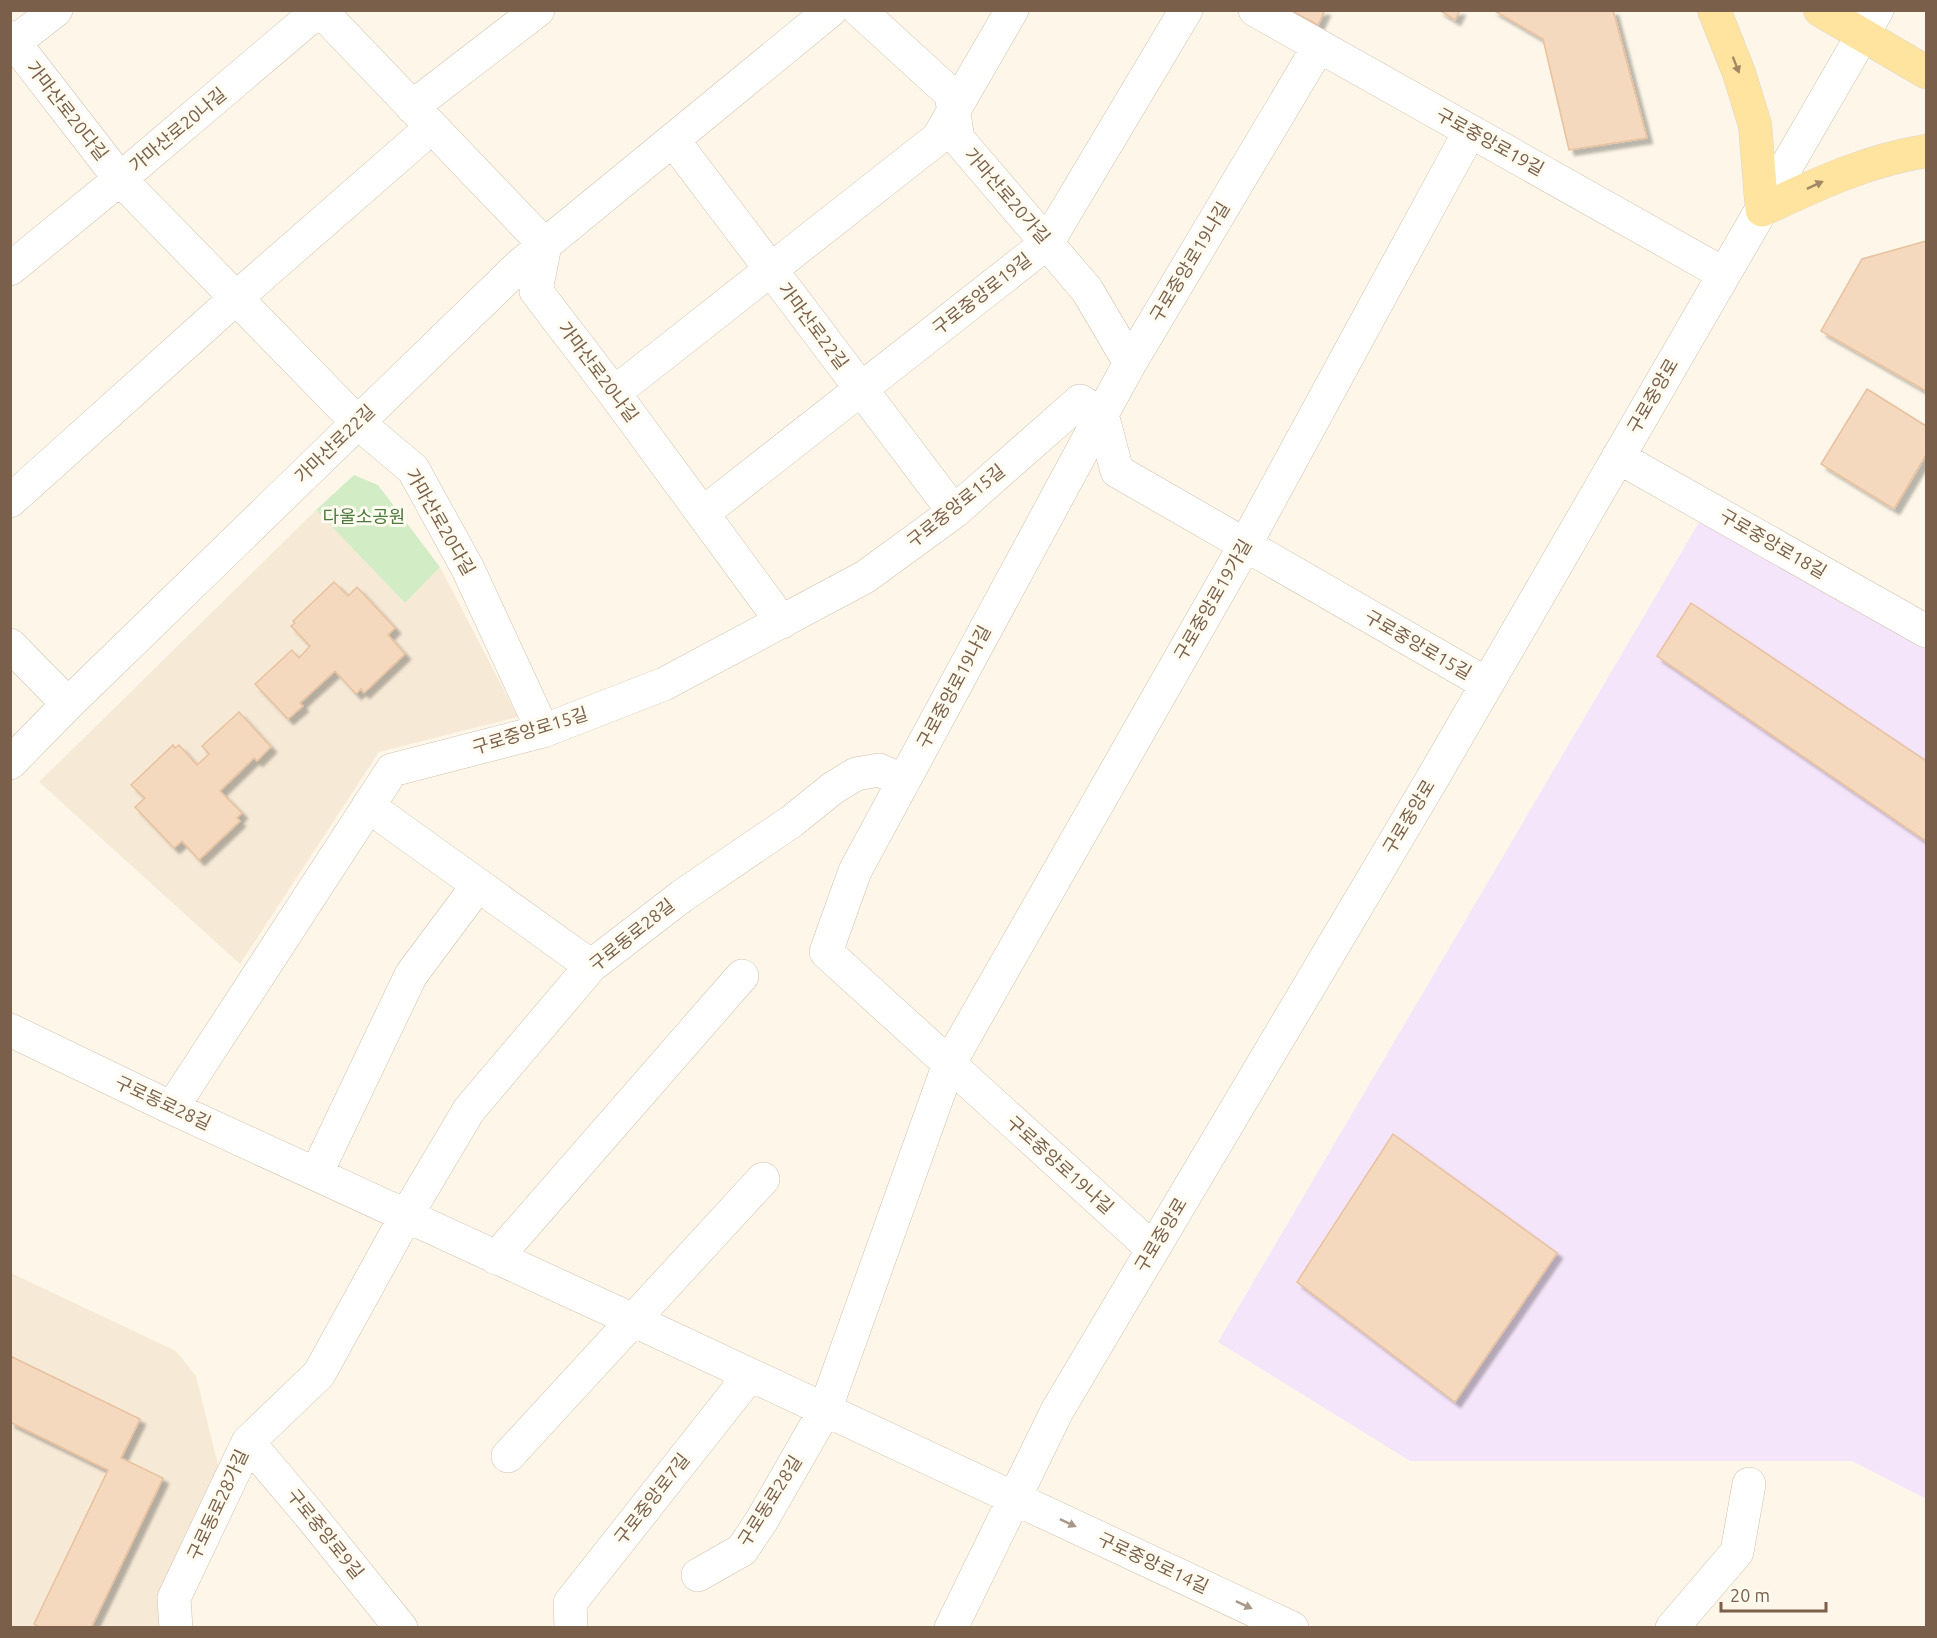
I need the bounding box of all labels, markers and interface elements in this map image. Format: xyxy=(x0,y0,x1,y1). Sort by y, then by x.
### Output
one-way arrow xyxy=(1732,56,1741,74)
street label: 가마산로20다길 xyxy=(23,57,113,164)
street label: 가마산로20나길 xyxy=(125,83,230,175)
street label: 구로중앙로19길 xyxy=(1433,103,1548,179)
street label: 가마산로20가길 xyxy=(961,144,1055,247)
one-way arrow xyxy=(1807,180,1824,189)
street label: 구로중앙로19나길 xyxy=(1145,198,1233,325)
street label: 구로중앙로19길 xyxy=(928,248,1035,338)
street label: 가마산로22길 xyxy=(775,278,853,373)
street label: 가마산로20나길 xyxy=(555,318,643,425)
street label: 구로중앙로 xyxy=(1623,355,1681,436)
street label: 가마산로22길 xyxy=(290,400,378,486)
street label: 구로중앙로15길 xyxy=(903,460,1008,551)
street label: 가마산로20다길 xyxy=(402,465,479,578)
street label: 구로중앙로18길 xyxy=(1717,505,1830,582)
park label: 다울소공원 xyxy=(323,506,405,526)
street label: 구로중앙로19가길 xyxy=(1169,536,1255,663)
street label: 구로중앙로15길 xyxy=(1362,606,1475,683)
street label: 구로중앙로19나길 xyxy=(912,622,994,751)
street label: 구로중앙로15길 xyxy=(470,703,590,757)
street label: 구로중앙로 xyxy=(1378,776,1438,857)
street label: 구로동로28길 xyxy=(585,894,678,974)
street label: 구로동로28길 xyxy=(112,1071,214,1133)
street label: 구로중앙로19나길 xyxy=(1003,1111,1118,1217)
street label: 구로중앙로 xyxy=(1130,1194,1190,1275)
street label: 구로동로28가길 xyxy=(183,1446,251,1563)
street label: 구로중앙로7길 xyxy=(610,1449,693,1548)
street label: 구로동로28길 xyxy=(733,1451,805,1549)
street label: 구로중앙로9길 xyxy=(284,1485,368,1582)
one-way arrow xyxy=(1059,1518,1076,1527)
street label: 구로중앙로14길 xyxy=(1095,1528,1212,1596)
scale bar xyxy=(1721,1575,1826,1613)
text: 20 m xyxy=(1730,1585,1770,1605)
one-way arrow xyxy=(1236,1601,1253,1610)

